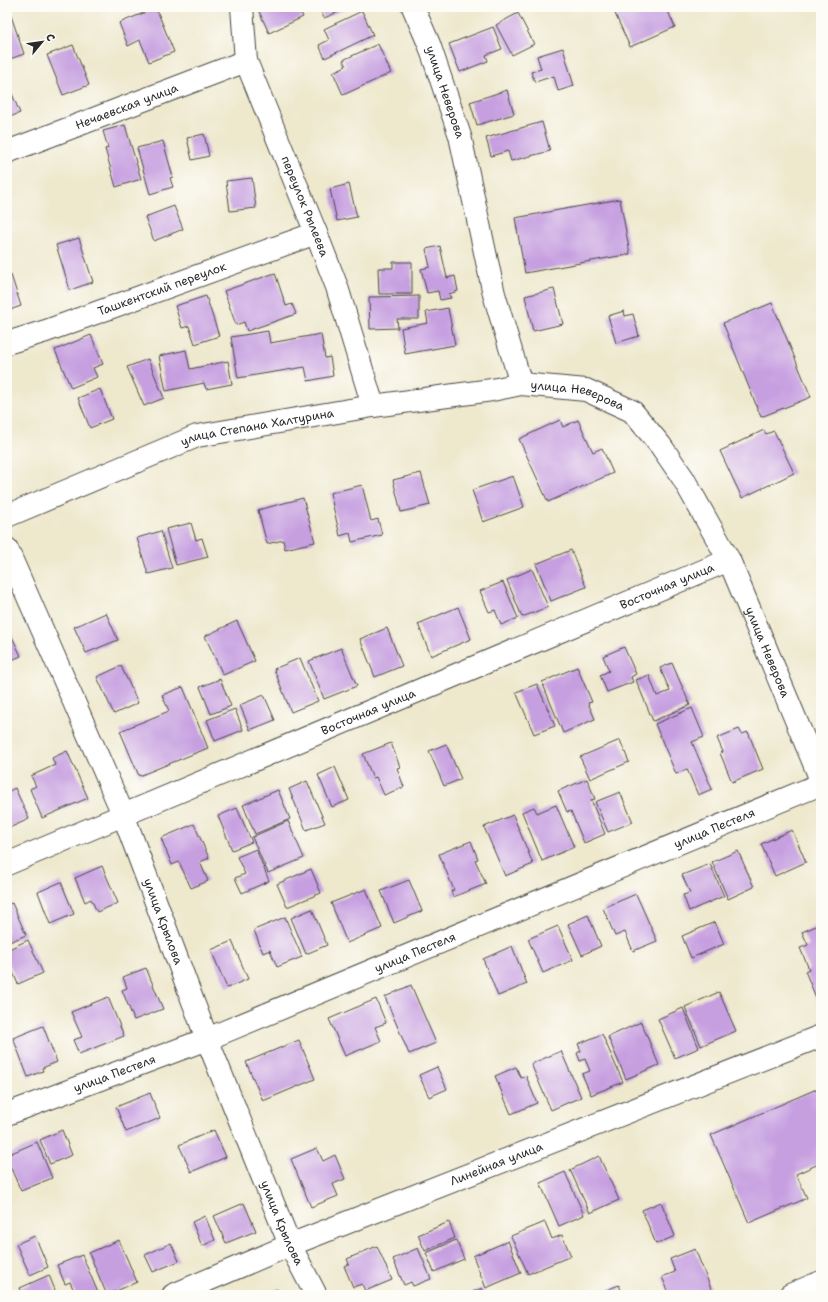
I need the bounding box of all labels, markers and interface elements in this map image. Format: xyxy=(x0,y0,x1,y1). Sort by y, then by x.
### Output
north arrow xyxy=(22,22,62,62)
text: С xyxy=(42,31,59,44)
street label: улица Неверова xyxy=(422,44,468,141)
street label: Нечаевская улица xyxy=(73,79,181,133)
street label: переулок Рылеева xyxy=(277,153,333,260)
street label: Ташкентский переулок xyxy=(95,258,229,320)
street label: улица Неверова xyxy=(530,377,627,415)
street label: улица Степана Халтурина xyxy=(178,405,336,450)
street label: Восточная улица xyxy=(617,559,717,613)
street label: улица Неверова xyxy=(741,604,794,700)
street label: Восточная улица xyxy=(319,685,418,739)
street label: улица Пестеля xyxy=(671,804,757,852)
street label: улица Крылова xyxy=(140,876,187,967)
street label: улица Пестеля xyxy=(372,929,458,977)
street label: улица Пестеля xyxy=(71,1051,158,1096)
street label: Линейная улица xyxy=(448,1138,546,1189)
street label: улица Крылова xyxy=(257,1178,307,1269)

